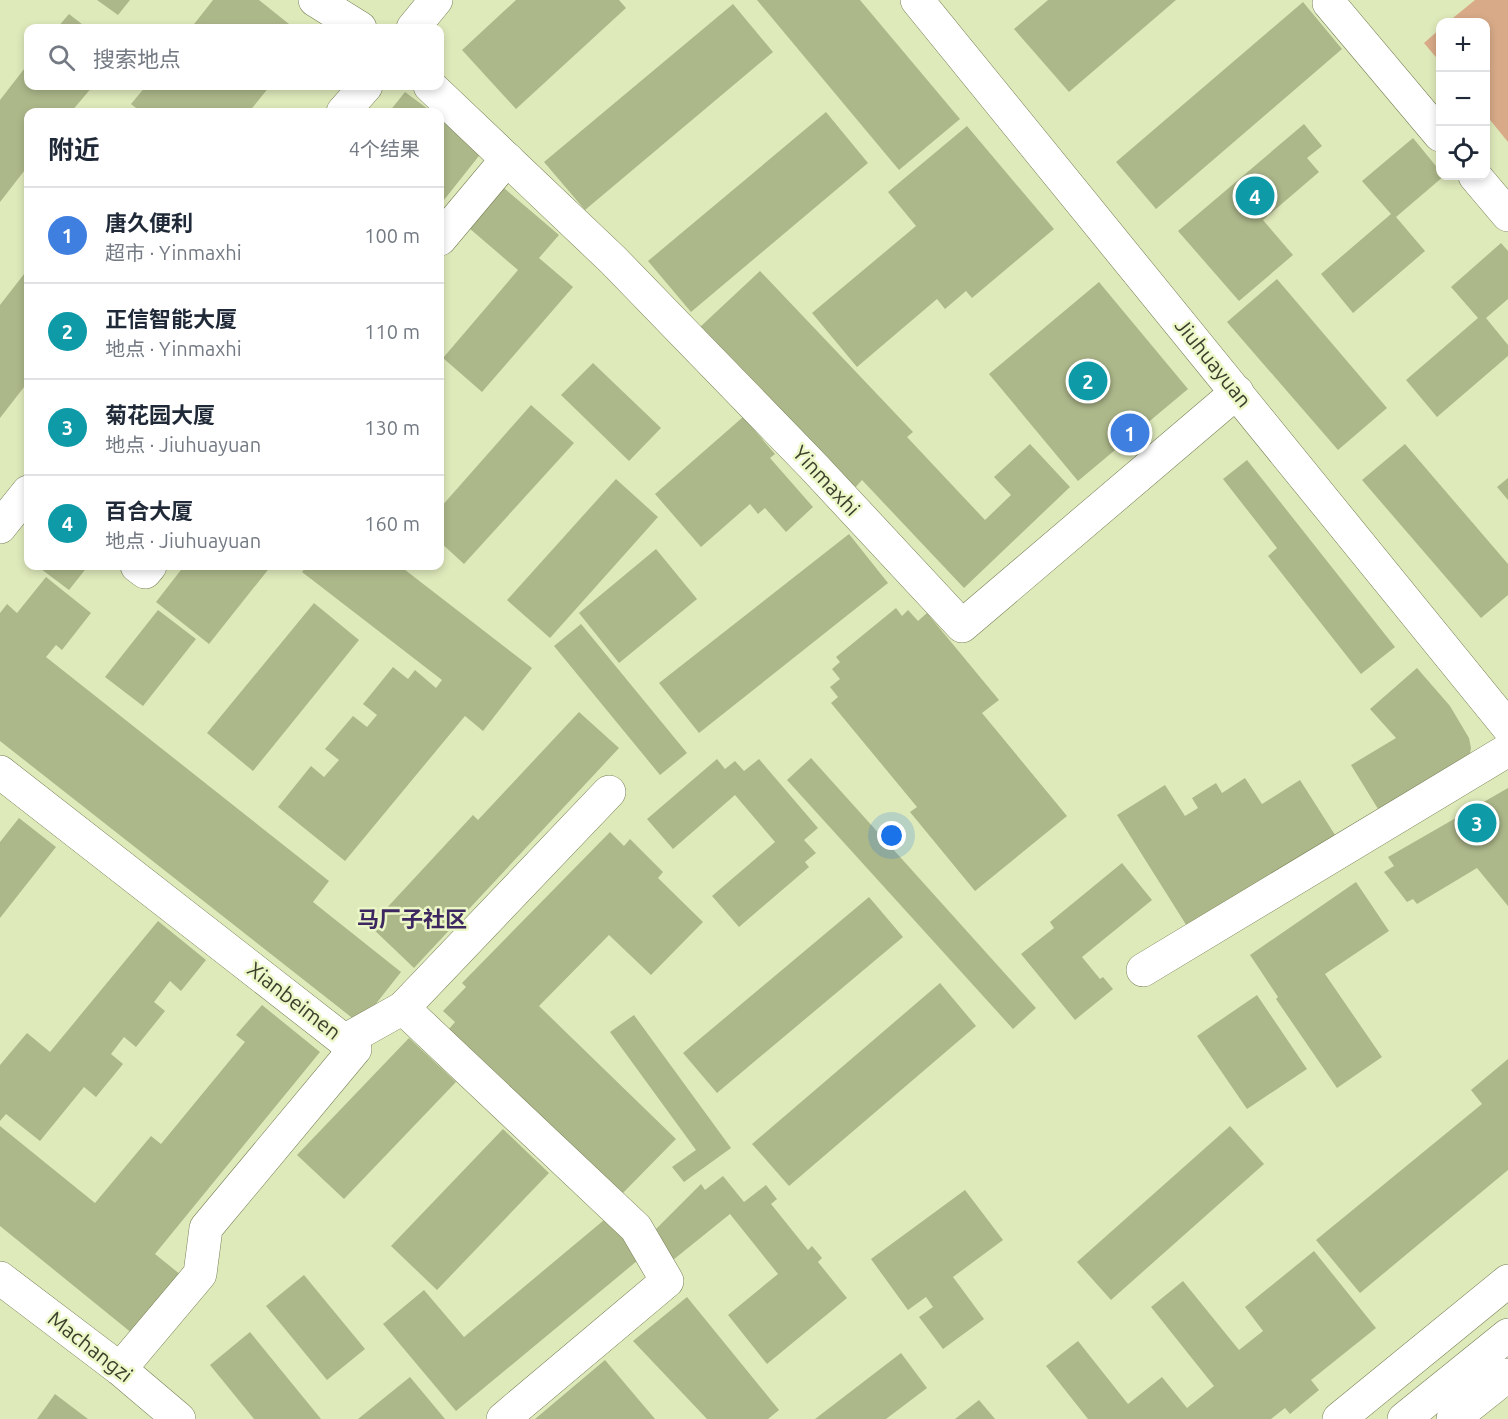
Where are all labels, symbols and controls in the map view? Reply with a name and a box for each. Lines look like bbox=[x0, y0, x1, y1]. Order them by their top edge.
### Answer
map controls bbox=[1436, 18, 1490, 180]
button: + bbox=[1436, 18, 1490, 72]
search box bbox=[24, 24, 444, 90]
icon: search bbox=[45, 41, 78, 74]
text: 搜索地点 bbox=[93, 46, 181, 71]
button: − bbox=[1436, 72, 1490, 126]
button: locate bbox=[1436, 126, 1490, 180]
text: 附近 bbox=[48, 135, 100, 164]
text: 4个结果 bbox=[349, 137, 420, 160]
pin: 4 bbox=[1236, 174, 1274, 218]
text: 唐久便利 bbox=[105, 210, 193, 235]
text: 1 bbox=[62, 224, 73, 247]
text: 100 m bbox=[364, 224, 420, 247]
text: 超市 · Yinmaxhi bbox=[105, 241, 242, 264]
text: 正信智能大厦 bbox=[105, 306, 237, 331]
street label: Jiuhuayuan bbox=[1171, 313, 1257, 412]
text: 2 bbox=[62, 320, 73, 343]
text: 110 m bbox=[364, 320, 420, 343]
text: 地点 · Yinmaxhi bbox=[105, 337, 242, 360]
pin: 2 bbox=[1068, 358, 1108, 404]
text: 菊花园大厦 bbox=[105, 402, 215, 427]
pin: 1 bbox=[1110, 410, 1150, 456]
text: 3 bbox=[62, 416, 73, 439]
text: 130 m bbox=[364, 416, 420, 439]
text: 地点 · Jiuhuayuan bbox=[105, 433, 261, 456]
street label: Yinmaxhi bbox=[788, 440, 865, 520]
text: 百合大厦 bbox=[105, 498, 193, 523]
text: 4 bbox=[62, 512, 73, 535]
text: 160 m bbox=[364, 512, 420, 535]
text: 地点 · Jiuhuayuan bbox=[105, 529, 261, 552]
pin: 3 bbox=[1458, 800, 1496, 846]
your location bbox=[877, 821, 906, 850]
district label: 马厂子社区 bbox=[357, 906, 467, 931]
street label: Xianbeimen bbox=[243, 956, 346, 1044]
street label: Machangzi bbox=[44, 1306, 138, 1387]

